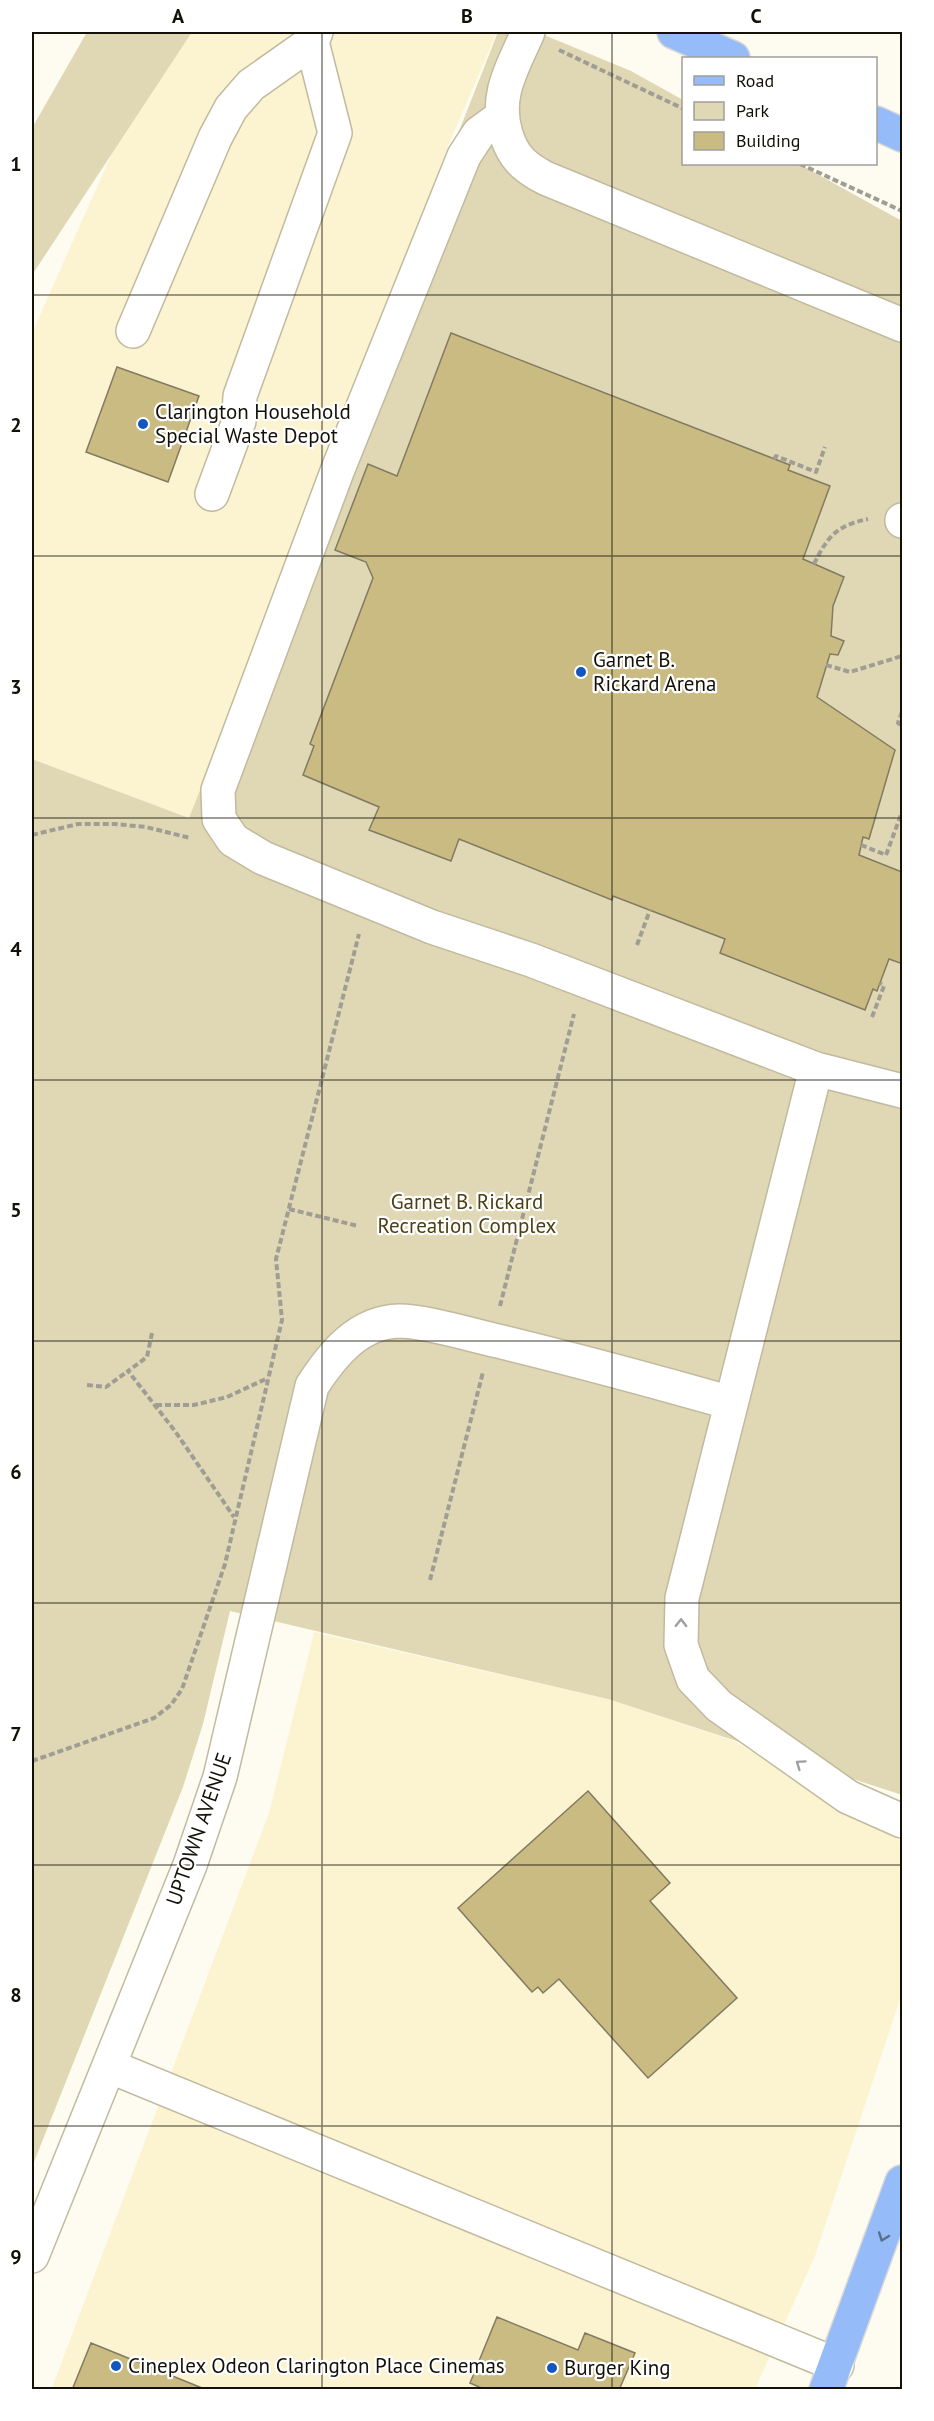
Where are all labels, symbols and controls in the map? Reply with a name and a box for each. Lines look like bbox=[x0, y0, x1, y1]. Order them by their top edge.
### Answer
text: A bbox=[172, 3, 185, 29]
text: B bbox=[461, 3, 473, 29]
text: C bbox=[750, 3, 762, 29]
legend bbox=[682, 57, 877, 165]
text: Road bbox=[736, 69, 774, 92]
text: Park bbox=[736, 99, 769, 122]
text: Building bbox=[736, 129, 800, 152]
text: 1 bbox=[10, 151, 22, 177]
place label: Clarington Household Special Waste Depot bbox=[155, 398, 351, 449]
text: 2 bbox=[10, 412, 22, 438]
marker: Clarington Household Special Waste Depot bbox=[136, 417, 150, 431]
place label: Garnet B. Rickard Arena bbox=[593, 646, 716, 697]
marker: Garnet B. Rickard Arena bbox=[574, 665, 588, 679]
text: 3 bbox=[10, 674, 22, 700]
text: 4 bbox=[10, 936, 22, 962]
park label: Garnet B. Rickard Recreation Complex bbox=[378, 1188, 557, 1239]
text: 5 bbox=[10, 1197, 22, 1223]
text: 6 bbox=[10, 1459, 22, 1485]
one-way arrow bbox=[675, 1618, 687, 1627]
text: 7 bbox=[10, 1721, 22, 1747]
street label: UPTOWN AVENUE bbox=[160, 1749, 237, 1909]
one-way arrow bbox=[795, 1760, 806, 1771]
text: 8 bbox=[10, 1982, 22, 2008]
one-way arrow bbox=[877, 2231, 890, 2242]
text: 9 bbox=[10, 2244, 22, 2270]
place label: Cineplex Odeon Clarington Place Cinemas bbox=[128, 2352, 505, 2379]
place label: Burger King bbox=[564, 2354, 671, 2381]
marker: Cineplex Odeon Clarington Place Cinemas bbox=[109, 2359, 123, 2373]
marker: Burger King bbox=[545, 2361, 559, 2375]

